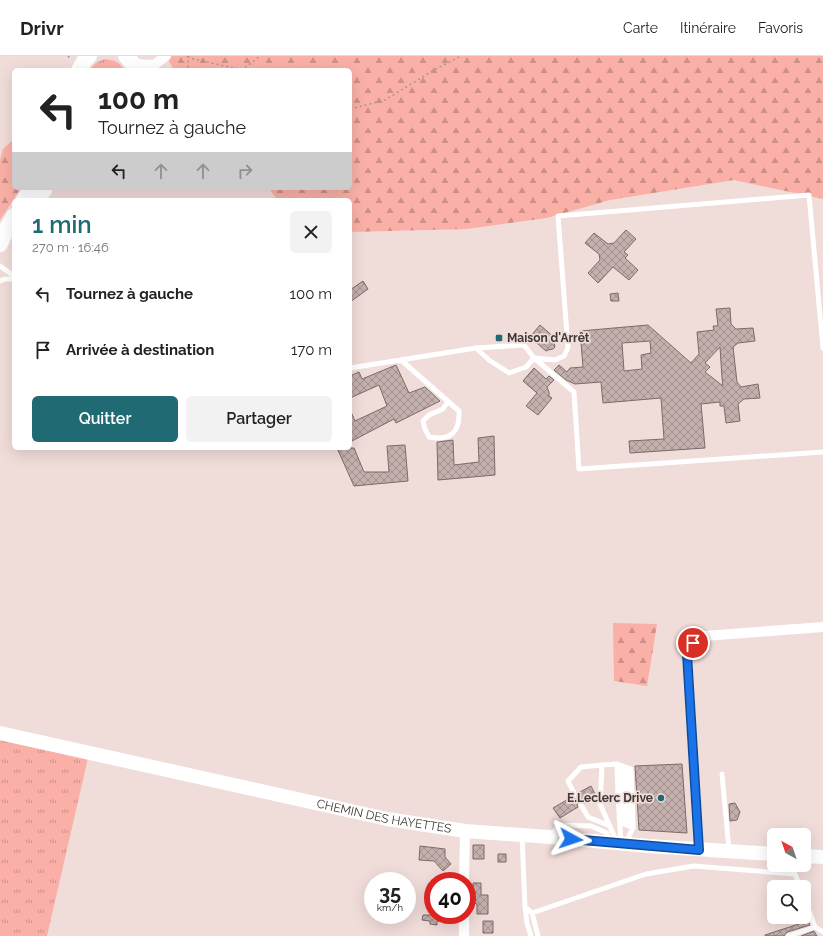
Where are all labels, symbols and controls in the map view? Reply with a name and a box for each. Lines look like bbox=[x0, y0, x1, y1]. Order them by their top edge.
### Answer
text: Drivr bbox=[20, 17, 64, 39]
text: Carte bbox=[623, 20, 658, 36]
text: Itinéraire bbox=[680, 20, 736, 36]
text: Favoris bbox=[758, 20, 803, 36]
text: 100 m bbox=[98, 83, 179, 116]
icon: left bbox=[32, 84, 84, 136]
text: Tournez à gauche bbox=[98, 117, 246, 138]
icon: left bbox=[108, 160, 130, 182]
icon: ahead bbox=[150, 160, 172, 182]
icon: ahead bbox=[192, 160, 214, 182]
icon: right bbox=[234, 160, 256, 182]
text: 1 min bbox=[32, 210, 92, 239]
button: close bbox=[290, 211, 332, 253]
text: 270 m · 16:46 bbox=[32, 240, 109, 255]
icon: left bbox=[32, 283, 54, 305]
text: Tournez à gauche bbox=[66, 285, 193, 303]
text: 100 m bbox=[290, 285, 332, 303]
place label: Maison d'Arrêt bbox=[507, 331, 590, 345]
marker: Maison d'Arrêt bbox=[494, 333, 504, 343]
icon: arrive bbox=[32, 339, 54, 361]
text: Arrivée à destination bbox=[66, 341, 214, 359]
text: 170 m bbox=[291, 341, 332, 359]
button: Quitter bbox=[32, 396, 178, 442]
button: Partager bbox=[186, 396, 332, 442]
pin bbox=[676, 626, 710, 660]
icon: arrive bbox=[682, 632, 704, 654]
place label: E.Leclerc Drive bbox=[567, 791, 653, 805]
marker: E.Leclerc Drive bbox=[656, 793, 666, 803]
street label: CHEMIN DES HAYETTES bbox=[315, 797, 452, 836]
position arrow bbox=[550, 818, 592, 860]
north arrow bbox=[767, 828, 811, 872]
map controls bbox=[767, 828, 811, 924]
speed limit sign: 40 bbox=[424, 872, 476, 924]
button: search bbox=[767, 880, 811, 924]
text: 35 bbox=[379, 881, 401, 905]
text: km/h bbox=[377, 902, 403, 913]

